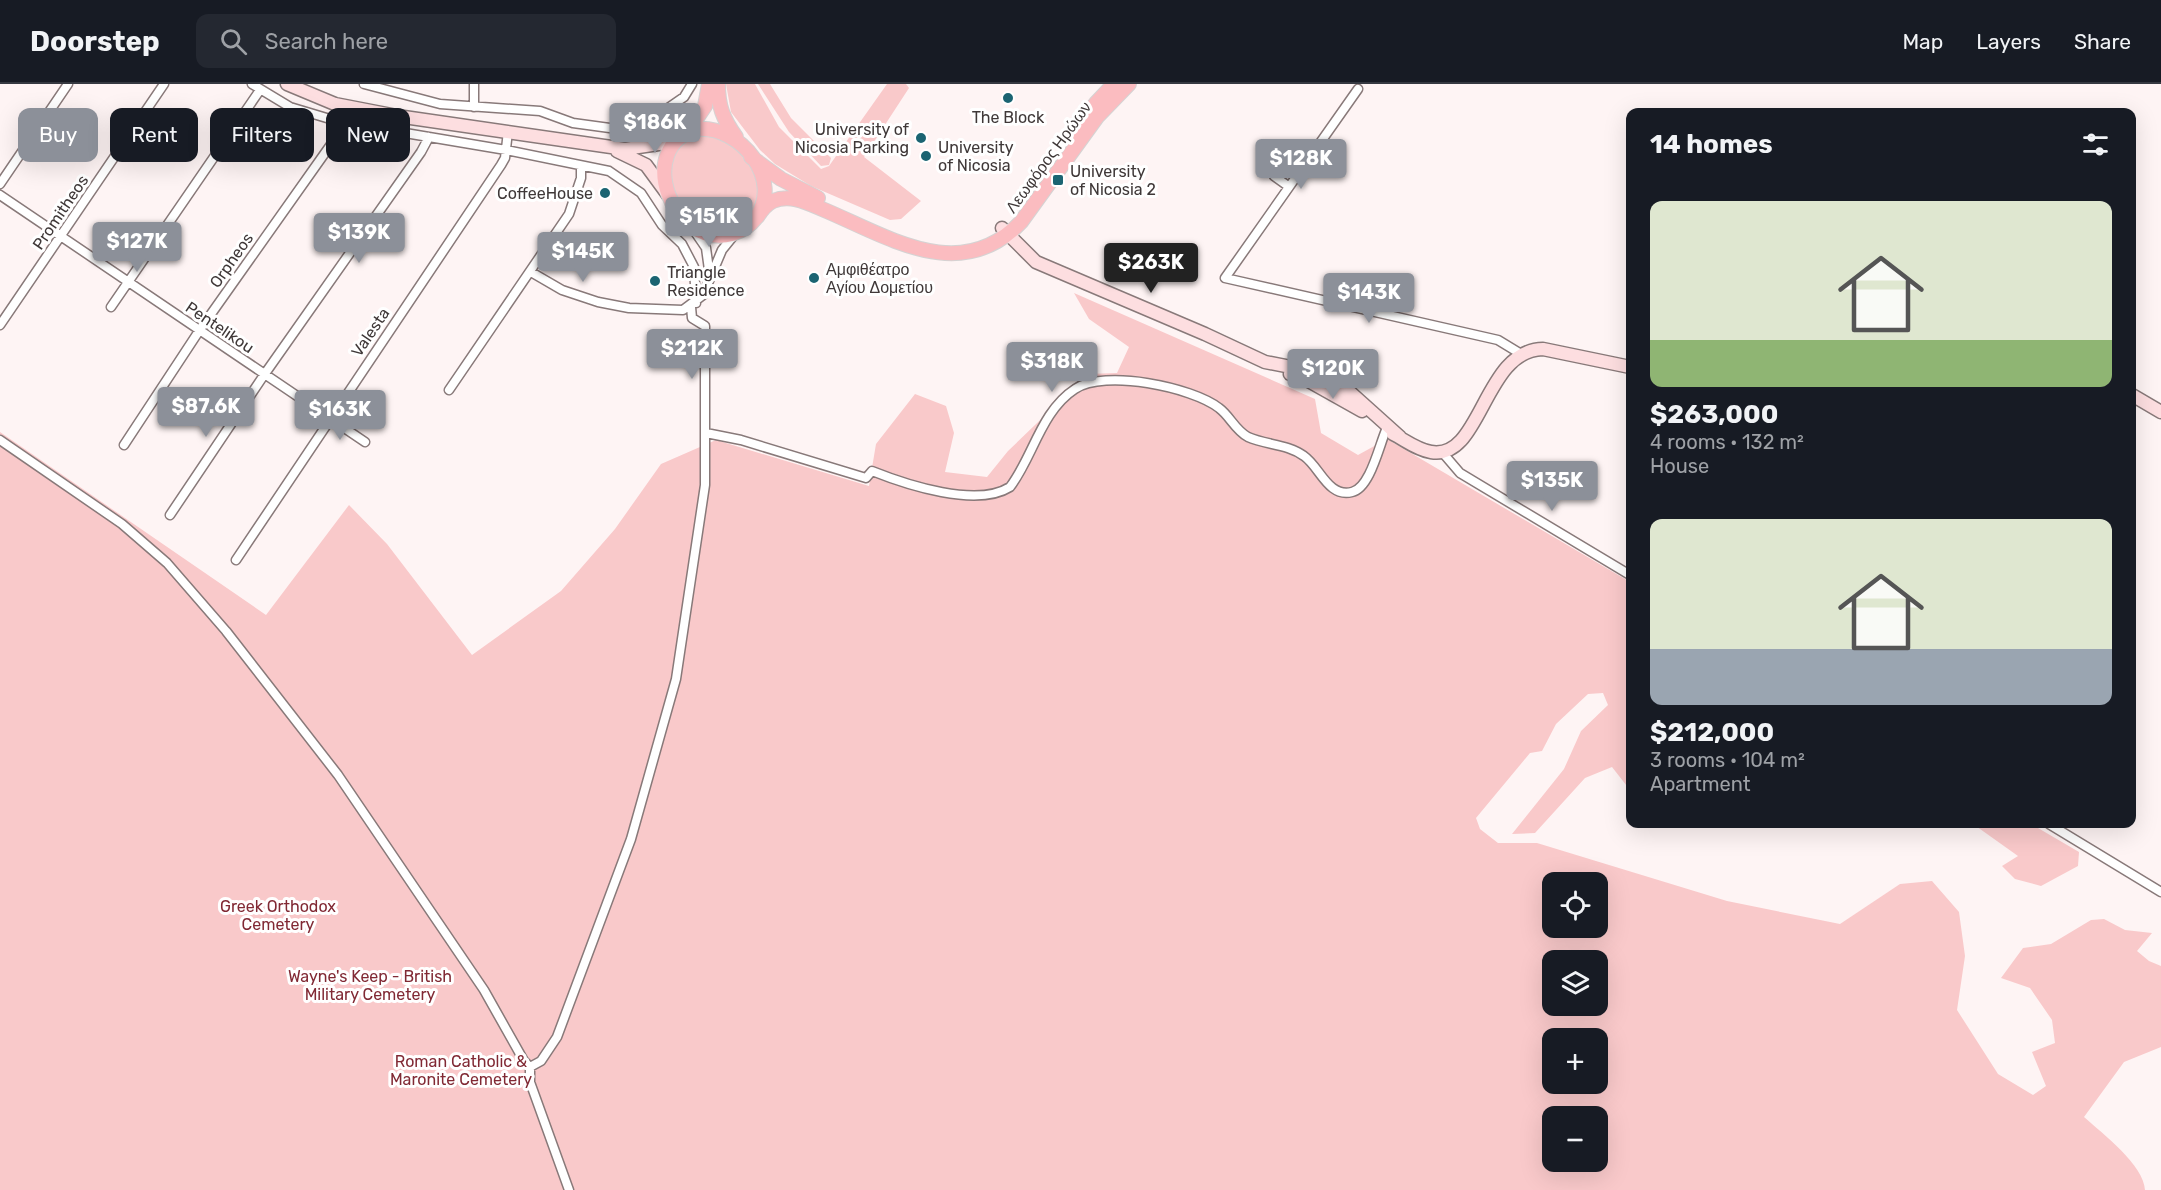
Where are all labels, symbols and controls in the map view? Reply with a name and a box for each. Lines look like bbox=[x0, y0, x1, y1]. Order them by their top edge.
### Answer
search box bbox=[196, 14, 616, 68]
text: Doorstep bbox=[30, 25, 160, 58]
icon: search bbox=[217, 25, 250, 58]
text: Search here bbox=[265, 28, 388, 55]
text: Map bbox=[1902, 29, 1943, 54]
text: Layers bbox=[1976, 29, 2041, 54]
text: Share bbox=[2074, 29, 2131, 54]
marker: The Block bbox=[1001, 91, 1015, 105]
street label: Λεωφόρος Ηρώων bbox=[1002, 98, 1095, 217]
pin: $186K bbox=[613, 103, 697, 154]
chip: Buy bbox=[18, 108, 98, 162]
chip: Rent bbox=[110, 108, 198, 162]
chip: Filters bbox=[210, 108, 314, 162]
chip: New bbox=[326, 108, 410, 162]
place label: The Block bbox=[972, 108, 1045, 127]
text: $186K bbox=[623, 110, 687, 134]
place label: University of Nicosia Parking bbox=[795, 120, 910, 157]
icon: filters bbox=[2079, 128, 2112, 161]
text: 14 homes bbox=[1650, 129, 1773, 160]
marker: University of Nicosia Parking bbox=[914, 131, 928, 145]
place label: University of Nicosia bbox=[938, 138, 1014, 175]
pin: $128K bbox=[1259, 139, 1343, 190]
text: $128K bbox=[1269, 146, 1333, 170]
marker: University of Nicosia bbox=[919, 149, 933, 163]
place label: University of Nicosia 2 bbox=[1070, 162, 1156, 199]
street label: Promitheos bbox=[29, 171, 92, 253]
marker: University of Nicosia 2 bbox=[1051, 173, 1065, 187]
place label: CoffeeHouse bbox=[497, 184, 593, 203]
marker: CoffeeHouse bbox=[598, 186, 612, 200]
pin: $151K bbox=[667, 197, 751, 248]
text: $151K bbox=[679, 204, 739, 228]
pin: $139K bbox=[317, 213, 401, 264]
text: $139K bbox=[328, 220, 390, 244]
pin: $127K bbox=[95, 222, 179, 273]
text: $127K bbox=[106, 229, 168, 253]
street label: Orpheos bbox=[206, 229, 257, 291]
pin: $145K bbox=[541, 232, 625, 283]
text: $145K bbox=[551, 239, 615, 263]
icon: home bbox=[1827, 240, 1935, 348]
pin: $263K bbox=[1109, 243, 1193, 294]
text: $263K bbox=[1118, 250, 1184, 274]
place label: Αμφιθέατρο Αγίου Δομετίου bbox=[826, 260, 933, 297]
place label: Triangle Residence bbox=[667, 263, 744, 300]
marker: Αμφιθέατρο Αγίου Δομετίου bbox=[807, 271, 821, 285]
pin: $143K bbox=[1327, 273, 1411, 324]
marker: Triangle Residence bbox=[648, 274, 662, 288]
text: $143K bbox=[1337, 280, 1401, 304]
street label: Pentelikou bbox=[182, 298, 258, 357]
street label: Valesta bbox=[347, 304, 394, 360]
pin: $212K bbox=[650, 329, 734, 380]
text: $212K bbox=[661, 336, 723, 360]
pin: $318K bbox=[1010, 342, 1094, 393]
text: $318K bbox=[1020, 349, 1084, 373]
pin: $120K bbox=[1291, 349, 1375, 400]
text: $120K bbox=[1301, 356, 1365, 380]
pin: $87.6K bbox=[157, 387, 255, 438]
pin: $163K bbox=[298, 390, 382, 441]
text: $87.6K bbox=[171, 394, 241, 418]
text: $163K bbox=[309, 397, 371, 421]
text: $263,000 bbox=[1650, 399, 1778, 430]
text: 4 rooms · 132 m² bbox=[1650, 430, 1804, 454]
text: House bbox=[1650, 454, 1709, 478]
pin: $135K bbox=[1510, 461, 1594, 512]
text: $135K bbox=[1521, 468, 1583, 492]
icon: home bbox=[1827, 558, 1935, 666]
text: $212,000 bbox=[1650, 717, 1774, 748]
text: 3 rooms · 104 m² bbox=[1650, 748, 1805, 772]
text: Apartment bbox=[1650, 772, 1751, 796]
map controls bbox=[1542, 872, 1608, 1172]
button: locate bbox=[1542, 872, 1608, 938]
park label: Greek Orthodox Cemetery bbox=[220, 897, 336, 934]
button: layers bbox=[1542, 950, 1608, 1016]
park label: Wayne's Keep - British Military Cemetery bbox=[288, 967, 452, 1004]
button: + bbox=[1542, 1028, 1608, 1094]
park label: Roman Catholic & Maronite Cemetery bbox=[390, 1052, 532, 1089]
button: − bbox=[1542, 1106, 1608, 1172]

